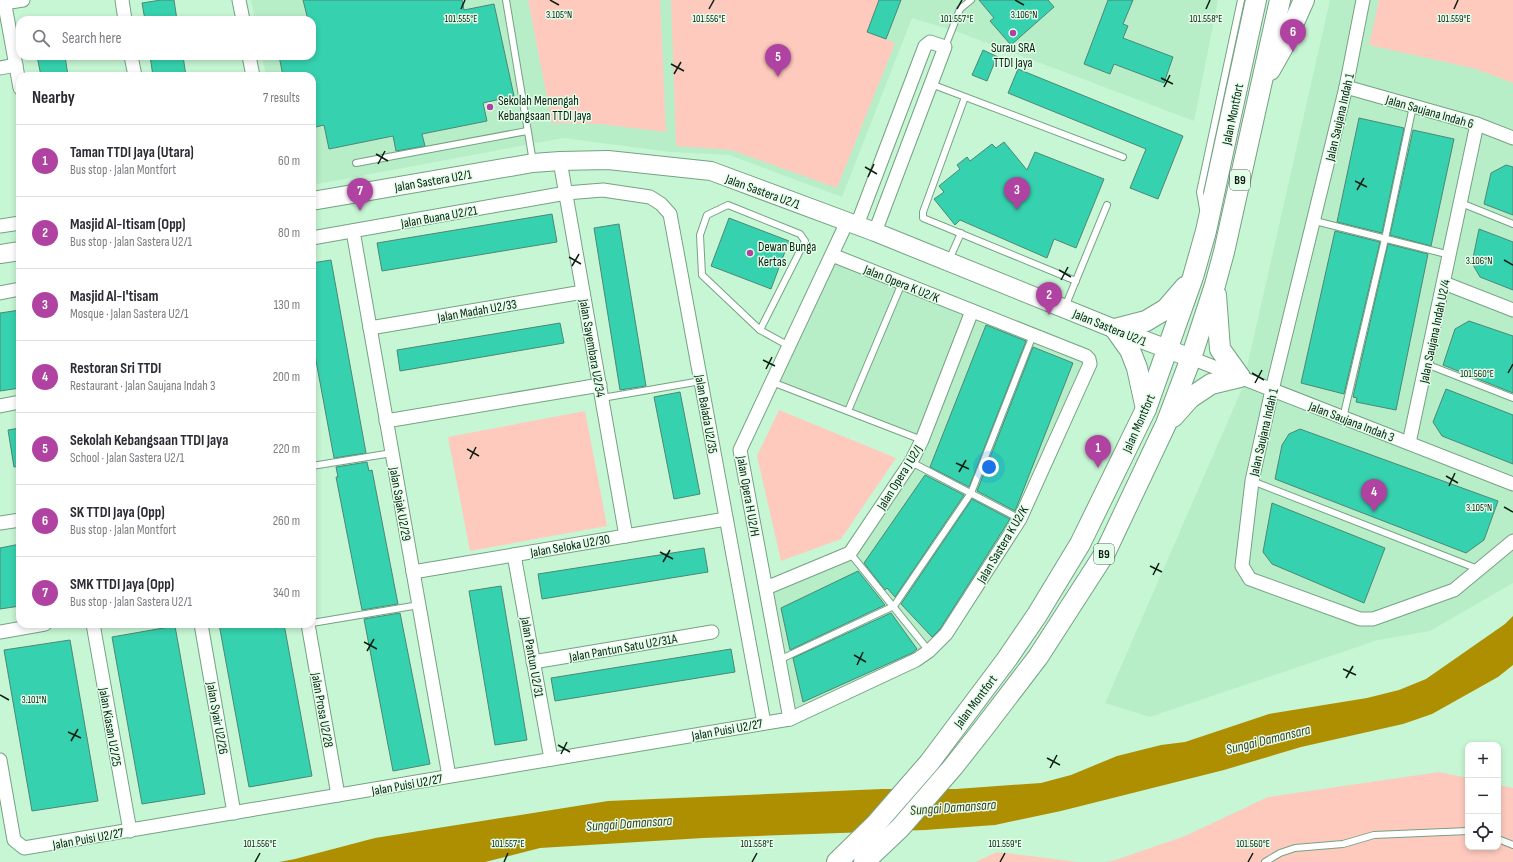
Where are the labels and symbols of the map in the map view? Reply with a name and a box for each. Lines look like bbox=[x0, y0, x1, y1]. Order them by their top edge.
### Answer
text: 3.105°N bbox=[546, 9, 572, 21]
text: 3.106°N bbox=[1011, 9, 1037, 21]
text: 101.555°E bbox=[445, 13, 477, 25]
text: 101.556°E bbox=[692, 13, 726, 25]
text: 101.557°E bbox=[940, 13, 974, 25]
text: 101.558°E bbox=[1190, 13, 1222, 25]
text: 101.559°E bbox=[1437, 13, 1471, 25]
pin: 6 bbox=[1280, 19, 1306, 52]
marker: Surau SRA TTDI Jaya bbox=[1008, 28, 1018, 38]
place label: Surau SRA TTDI Jaya bbox=[991, 40, 1035, 71]
pin: 5 bbox=[765, 44, 791, 77]
street label: Jalan Saujana Indah 1 bbox=[1322, 71, 1358, 164]
street label: Jalan Montfort bbox=[1218, 82, 1247, 147]
street label: Jalan Saujana Indah 6 bbox=[1383, 92, 1476, 132]
place label: Sekolah Menengah Kebangsaan TTDI Jaya bbox=[498, 93, 591, 124]
marker: Sekolah Menengah Kebangsaan TTDI Jaya bbox=[485, 102, 495, 112]
street label: Jalan Sastera U2/1 bbox=[392, 166, 473, 196]
road number: B9 bbox=[1230, 170, 1250, 190]
street label: Jalan Sastera U2/1 bbox=[722, 171, 802, 213]
pin: 3 bbox=[1004, 177, 1030, 210]
pin: 7 bbox=[347, 178, 373, 211]
street label: Jalan Buana U2/21 bbox=[399, 202, 479, 232]
place label: Dewan Bunga Kertas bbox=[758, 239, 816, 270]
marker: Dewan Bunga Kertas bbox=[745, 248, 755, 258]
text: 3.106°N bbox=[1466, 255, 1492, 267]
street label: Jalan Opera K U2/K bbox=[861, 261, 942, 306]
street label: Jalan Saujana Indah U2/4 bbox=[1416, 277, 1454, 386]
pin: 2 bbox=[1036, 282, 1062, 315]
street label: Jalan Madah U2/33 bbox=[435, 296, 518, 326]
street label: Jalan Sayembara U2/34 bbox=[575, 297, 609, 399]
street label: Jalan Sastera U2/1 bbox=[1070, 306, 1149, 350]
text: 101.560°E bbox=[1460, 368, 1494, 380]
street label: Jalan Balada U2/35 bbox=[691, 372, 721, 455]
street label: Jalan Saujana Indah 1 bbox=[1246, 386, 1282, 479]
street label: Jalan Montfort bbox=[1119, 392, 1159, 456]
street label: Jalan Saujana Indah 3 bbox=[1306, 398, 1397, 446]
pin: 1 bbox=[1085, 435, 1111, 468]
street label: Jalan Opera J U2/J bbox=[873, 442, 926, 514]
street label: Jalan Opera H U2/H bbox=[733, 454, 763, 538]
your location bbox=[979, 457, 999, 477]
street label: Jalan Sajak U2/29 bbox=[385, 465, 414, 543]
pin: 4 bbox=[1361, 479, 1387, 512]
text: 3.105°N bbox=[1466, 502, 1492, 514]
street label: Jalan Sastera K U2/K bbox=[973, 503, 1032, 587]
street label: Jalan Seloka U2/30 bbox=[528, 531, 611, 561]
road number: B9 bbox=[1094, 544, 1114, 564]
street label: Jalan Pantun U2/31 bbox=[517, 615, 547, 699]
street label: Jalan Pantun Satu U2/31A bbox=[567, 631, 679, 666]
street label: Jalan Prosa U2/28 bbox=[307, 671, 337, 749]
street label: Jalan Montfort bbox=[950, 672, 1001, 732]
street label: Jalan Syair U2/26 bbox=[203, 680, 231, 756]
street label: Jalan Kiasan U2/25 bbox=[95, 686, 125, 768]
text: 3.101°N bbox=[21, 694, 47, 706]
street label: Jalan Puisi U2/27 bbox=[690, 716, 765, 744]
water label: Sungai Damansara bbox=[1224, 721, 1312, 758]
street label: Jalan Puisi U2/27 bbox=[370, 771, 445, 799]
water label: Sungai Damansara bbox=[909, 796, 997, 819]
water label: Sungai Damansara bbox=[585, 812, 673, 835]
street label: Jalan Puisi U2/27 bbox=[51, 825, 126, 853]
text: 101.556°E bbox=[243, 838, 277, 850]
text: 101.557°E bbox=[491, 838, 525, 850]
text: 101.558°E bbox=[741, 838, 773, 850]
text: 101.559°E bbox=[988, 838, 1022, 850]
text: 101.560°E bbox=[1236, 838, 1270, 850]

